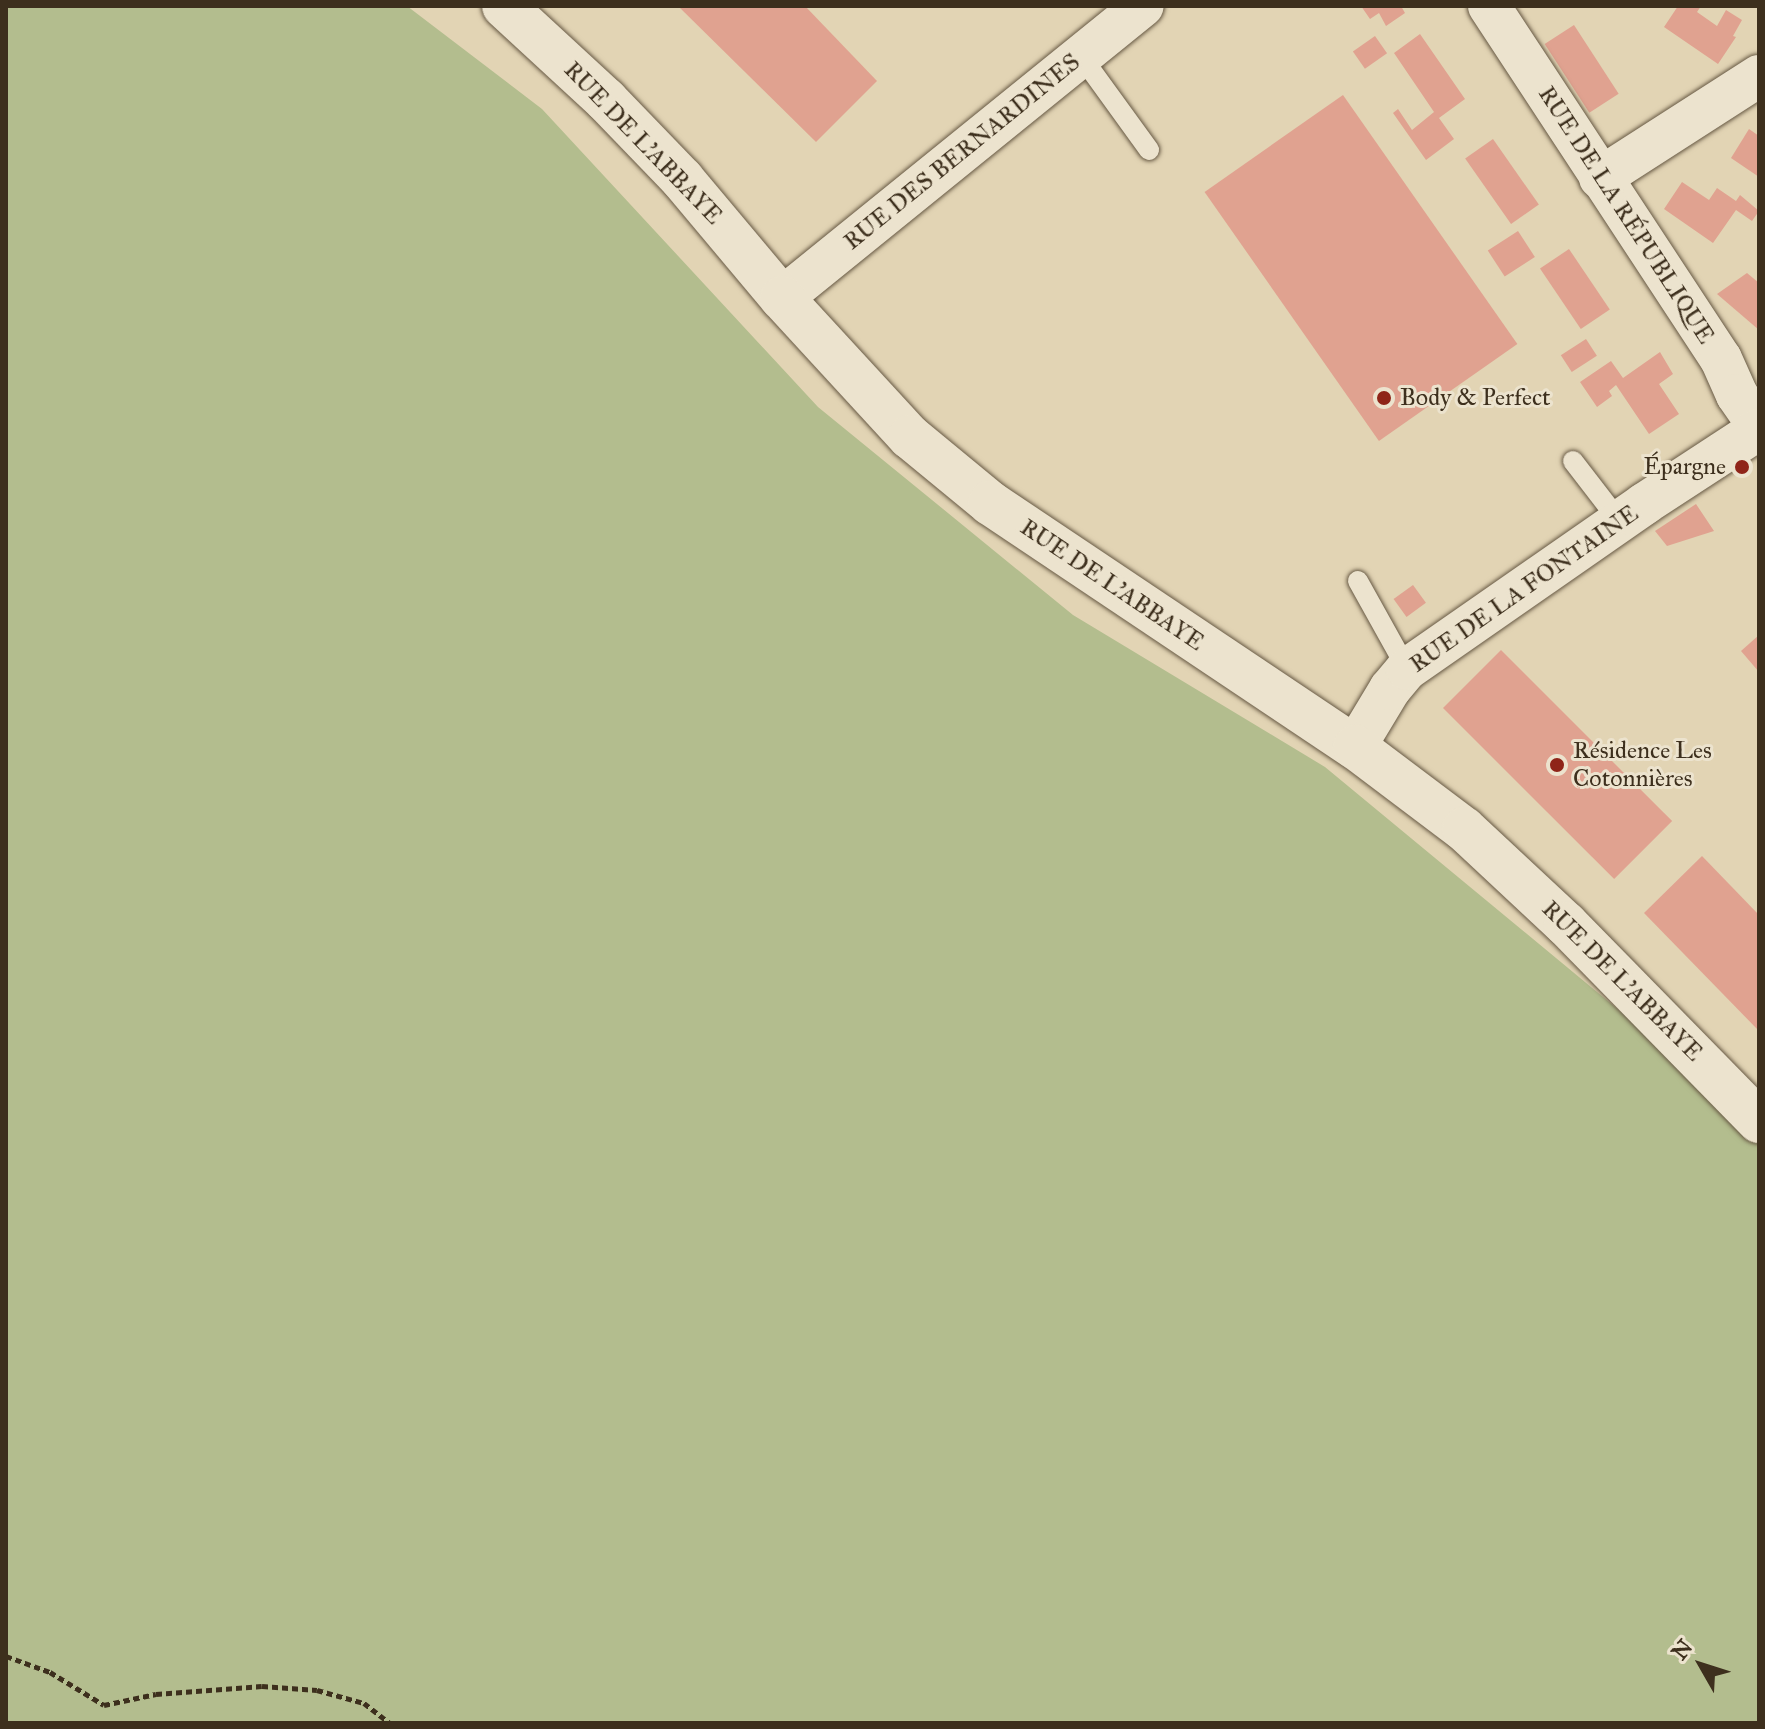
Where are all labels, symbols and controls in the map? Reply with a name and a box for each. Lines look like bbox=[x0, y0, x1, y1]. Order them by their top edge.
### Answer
street label: RUE DES BERNARDINES bbox=[838, 48, 1086, 256]
street label: RUE DE L'ABBAYE bbox=[558, 56, 728, 230]
street label: RUE DE LA RÉPUBLIQUE bbox=[1532, 81, 1720, 349]
place label: Body & Perfect bbox=[1400, 384, 1551, 412]
marker: Body & Perfect bbox=[1375, 389, 1393, 407]
place label: Épargne bbox=[1643, 453, 1726, 481]
marker: Épargne bbox=[1733, 458, 1751, 476]
street label: RUE DE LA FONTAINE bbox=[1404, 499, 1644, 679]
street label: RUE DE L'ABBAYE bbox=[1015, 513, 1209, 657]
place label: Résidence Les Cotonnières bbox=[1573, 737, 1712, 793]
marker: Résidence Les Cotonnières bbox=[1548, 756, 1566, 774]
street label: RUE DE L'ABBAYE bbox=[1536, 895, 1708, 1067]
north arrow bbox=[1661, 1625, 1741, 1705]
text: N bbox=[1666, 1634, 1698, 1665]

